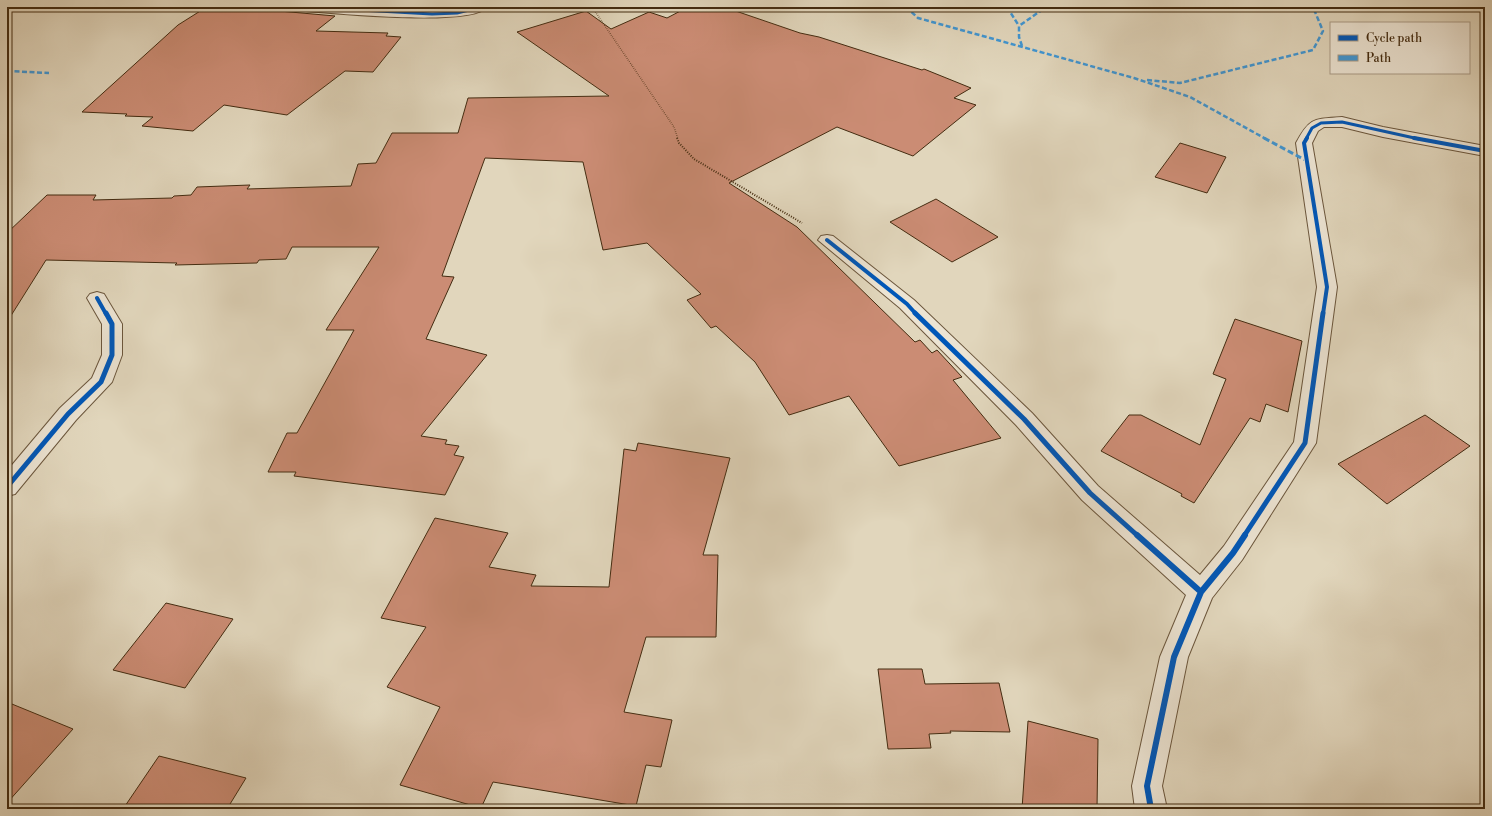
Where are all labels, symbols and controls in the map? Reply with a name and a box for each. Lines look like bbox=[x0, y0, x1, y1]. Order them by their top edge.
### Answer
legend bbox=[1330, 22, 1470, 74]
text: Cycle path bbox=[1366, 31, 1422, 46]
text: Path bbox=[1366, 51, 1391, 66]

